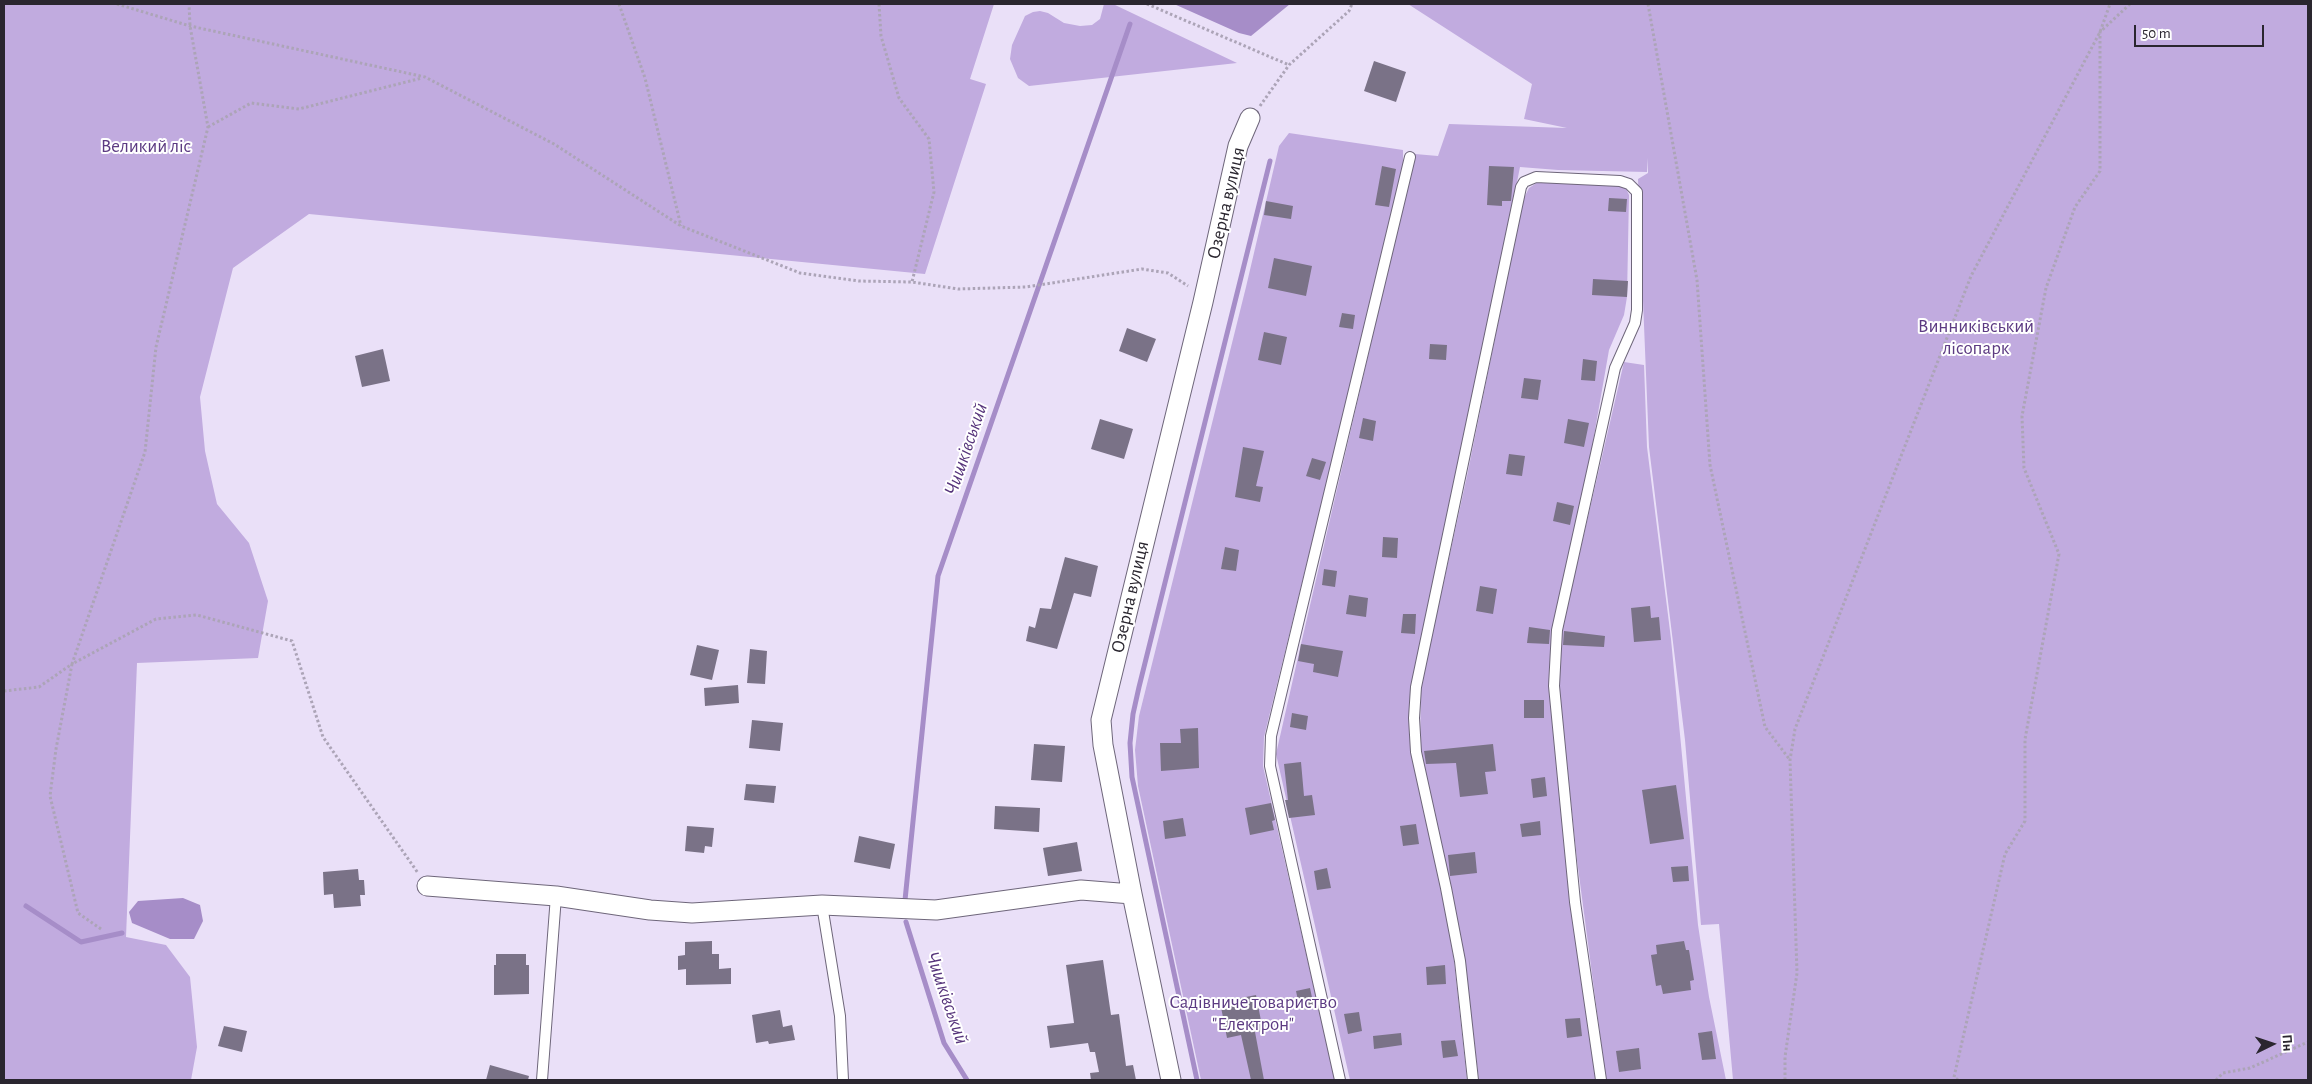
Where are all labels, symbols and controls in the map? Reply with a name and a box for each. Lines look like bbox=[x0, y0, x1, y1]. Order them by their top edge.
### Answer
scale bar bbox=[2137, 15, 2267, 47]
text: 50 m bbox=[2142, 26, 2171, 41]
park label: Великий ліс bbox=[101, 135, 191, 157]
street label: Озерна вулиця bbox=[1202, 145, 1250, 261]
park label: Винниківський лісопарк bbox=[1918, 315, 2034, 359]
water label: Чишківський bbox=[939, 400, 993, 498]
street label: Озерна вулиця bbox=[1106, 539, 1154, 655]
water label: Чишківський bbox=[920, 949, 974, 1047]
park label: Садівниче товариство "Електрон" bbox=[1169, 991, 1337, 1035]
north arrow bbox=[2247, 1019, 2297, 1069]
text: Пн bbox=[2279, 1034, 2295, 1052]

